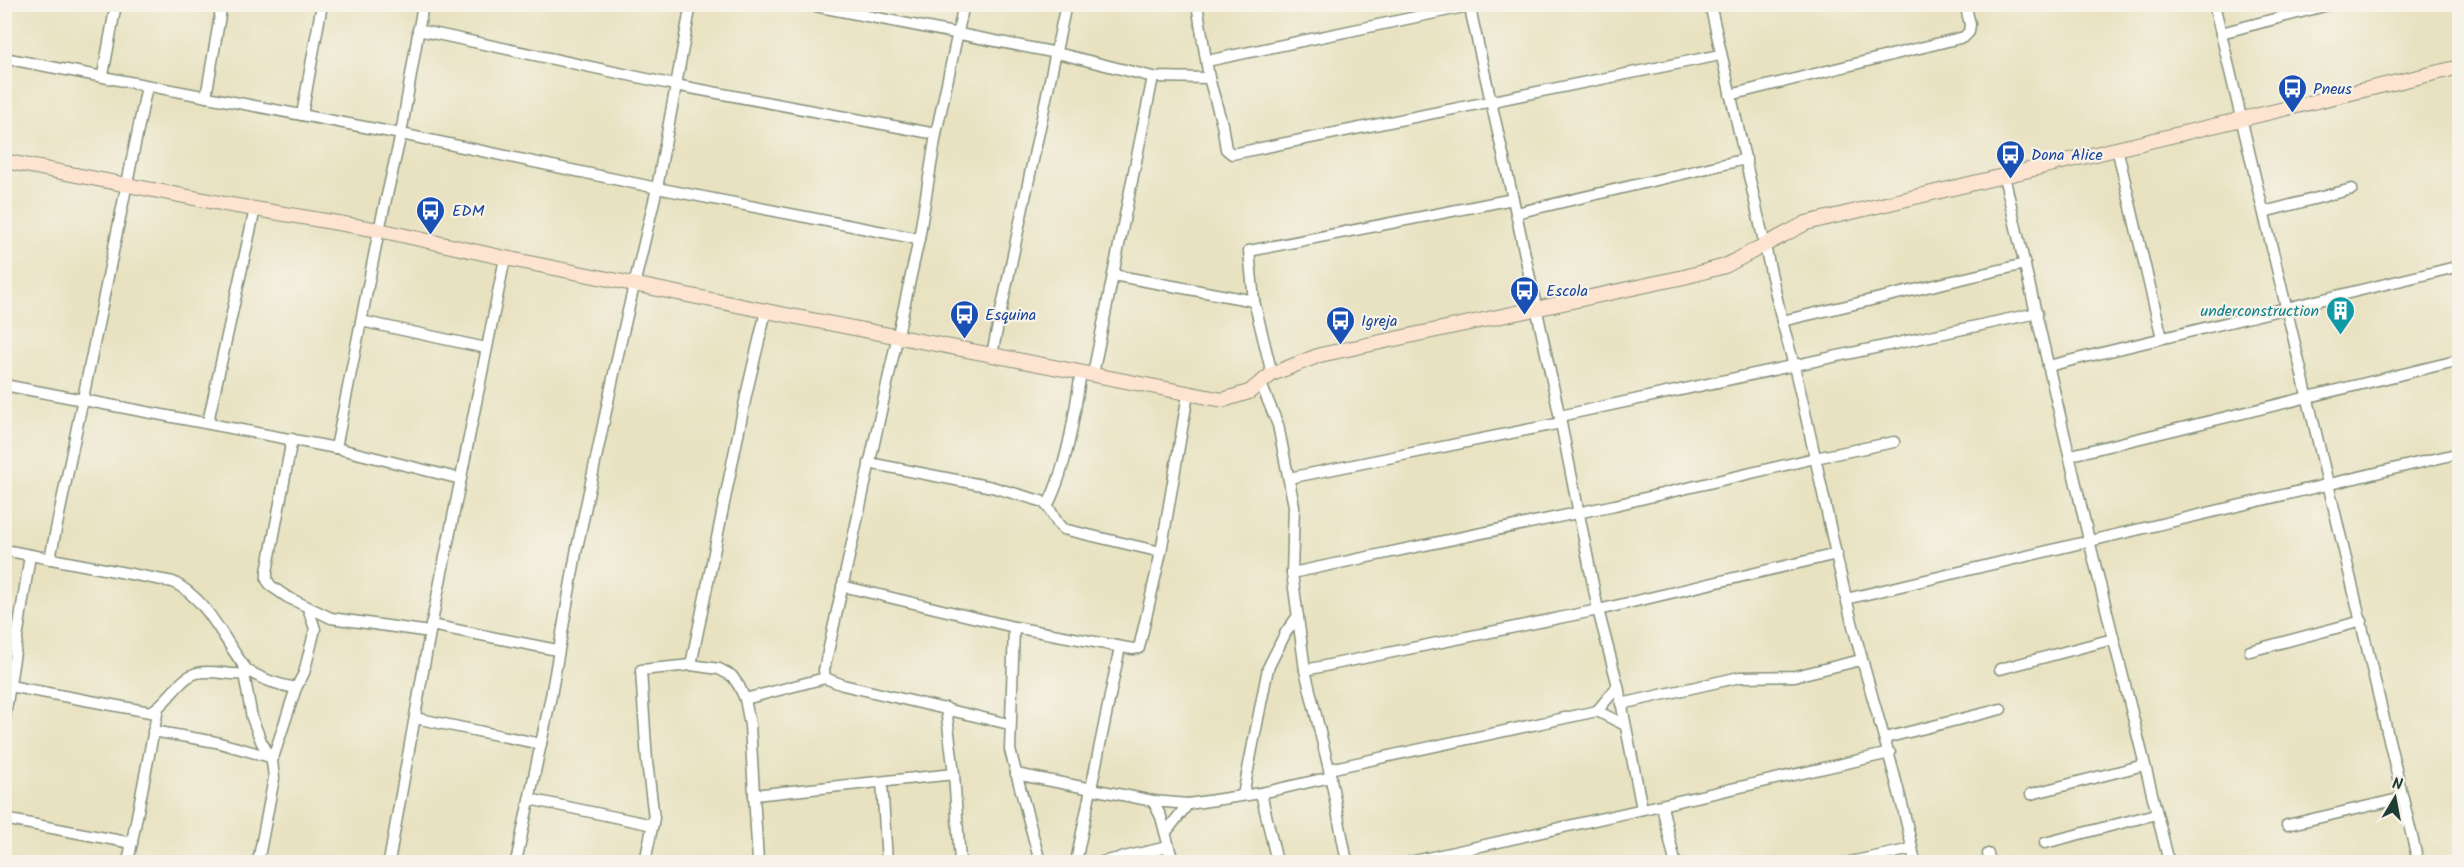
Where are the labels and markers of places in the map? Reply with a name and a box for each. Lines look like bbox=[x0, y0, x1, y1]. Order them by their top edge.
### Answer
bus stop icon: Pneus bbox=[2276, 72, 2308, 114]
place label: Pneus bbox=[2313, 77, 2352, 102]
bus stop icon: Dona Alice bbox=[1994, 138, 2026, 180]
place label: Dona Alice bbox=[2031, 143, 2103, 168]
bus stop icon: EDM bbox=[415, 194, 447, 236]
place label: EDM bbox=[452, 199, 485, 224]
bus stop icon: Escola bbox=[1509, 274, 1541, 316]
place label: Escola bbox=[1546, 279, 1588, 304]
building icon: underconstruction bbox=[2324, 294, 2356, 336]
bus stop icon: Esquina bbox=[948, 298, 980, 340]
place label: underconstruction bbox=[2201, 299, 2319, 324]
place label: Esquina bbox=[985, 303, 1036, 328]
bus stop icon: Igreja bbox=[1324, 304, 1356, 346]
place label: Igreja bbox=[1361, 309, 1398, 334]

